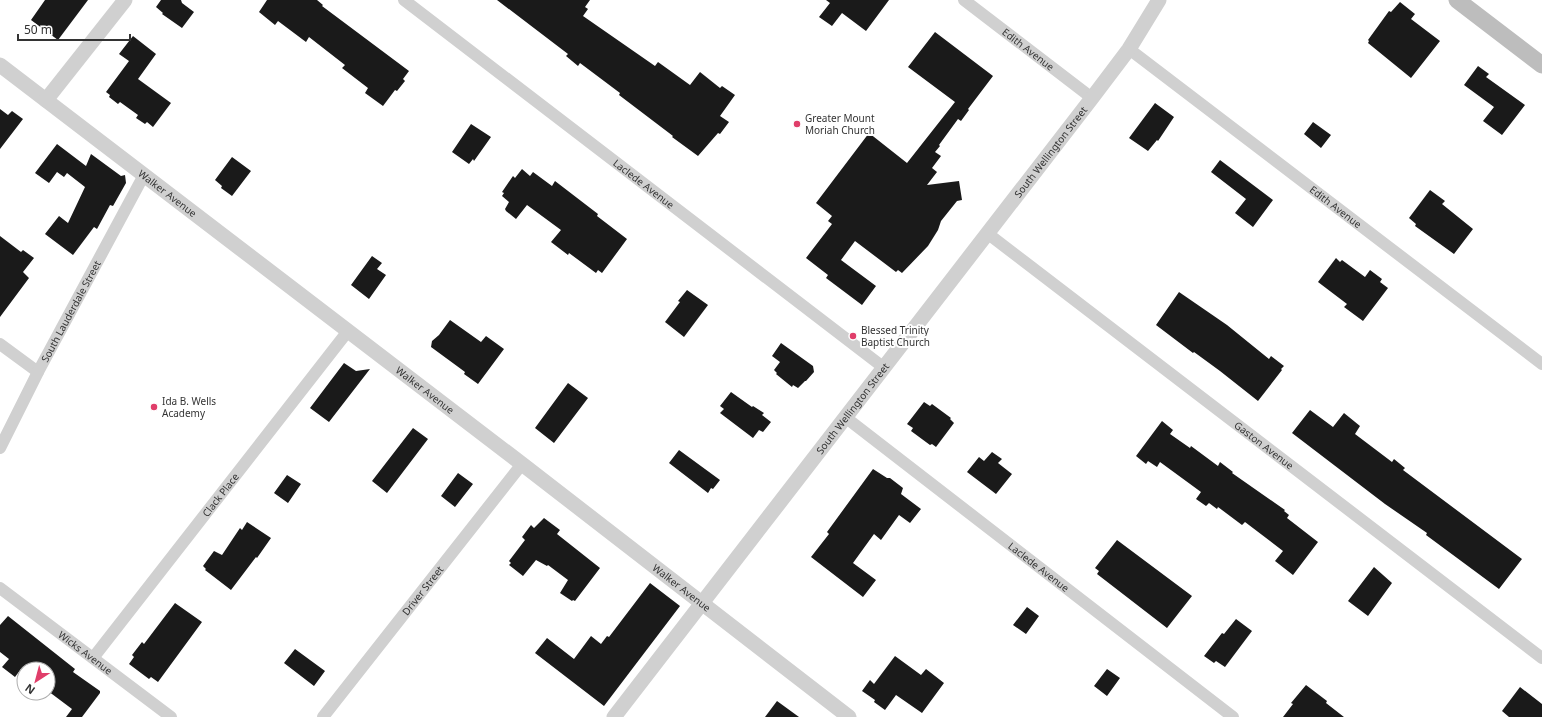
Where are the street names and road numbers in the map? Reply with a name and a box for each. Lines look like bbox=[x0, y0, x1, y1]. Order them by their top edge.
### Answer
street label: Edith Avenue bbox=[999, 25, 1057, 74]
street label: South Wellington Street bbox=[1011, 103, 1090, 200]
street label: Laclede Avenue bbox=[610, 156, 677, 212]
street label: Walker Avenue bbox=[135, 166, 200, 220]
street label: Edith Avenue bbox=[1307, 182, 1365, 231]
street label: South Lauderdale Street bbox=[38, 258, 104, 365]
street label: South Wellington Street bbox=[813, 360, 892, 457]
street label: Walker Avenue bbox=[393, 363, 457, 417]
street label: Gaston Avenue bbox=[1232, 418, 1297, 473]
street label: Clack Place bbox=[199, 470, 242, 520]
street label: Laclede Avenue bbox=[1005, 539, 1072, 595]
street label: Walker Avenue bbox=[650, 561, 714, 615]
street label: Driver Street bbox=[399, 562, 447, 618]
street label: Wicks Avenue bbox=[55, 627, 116, 678]

